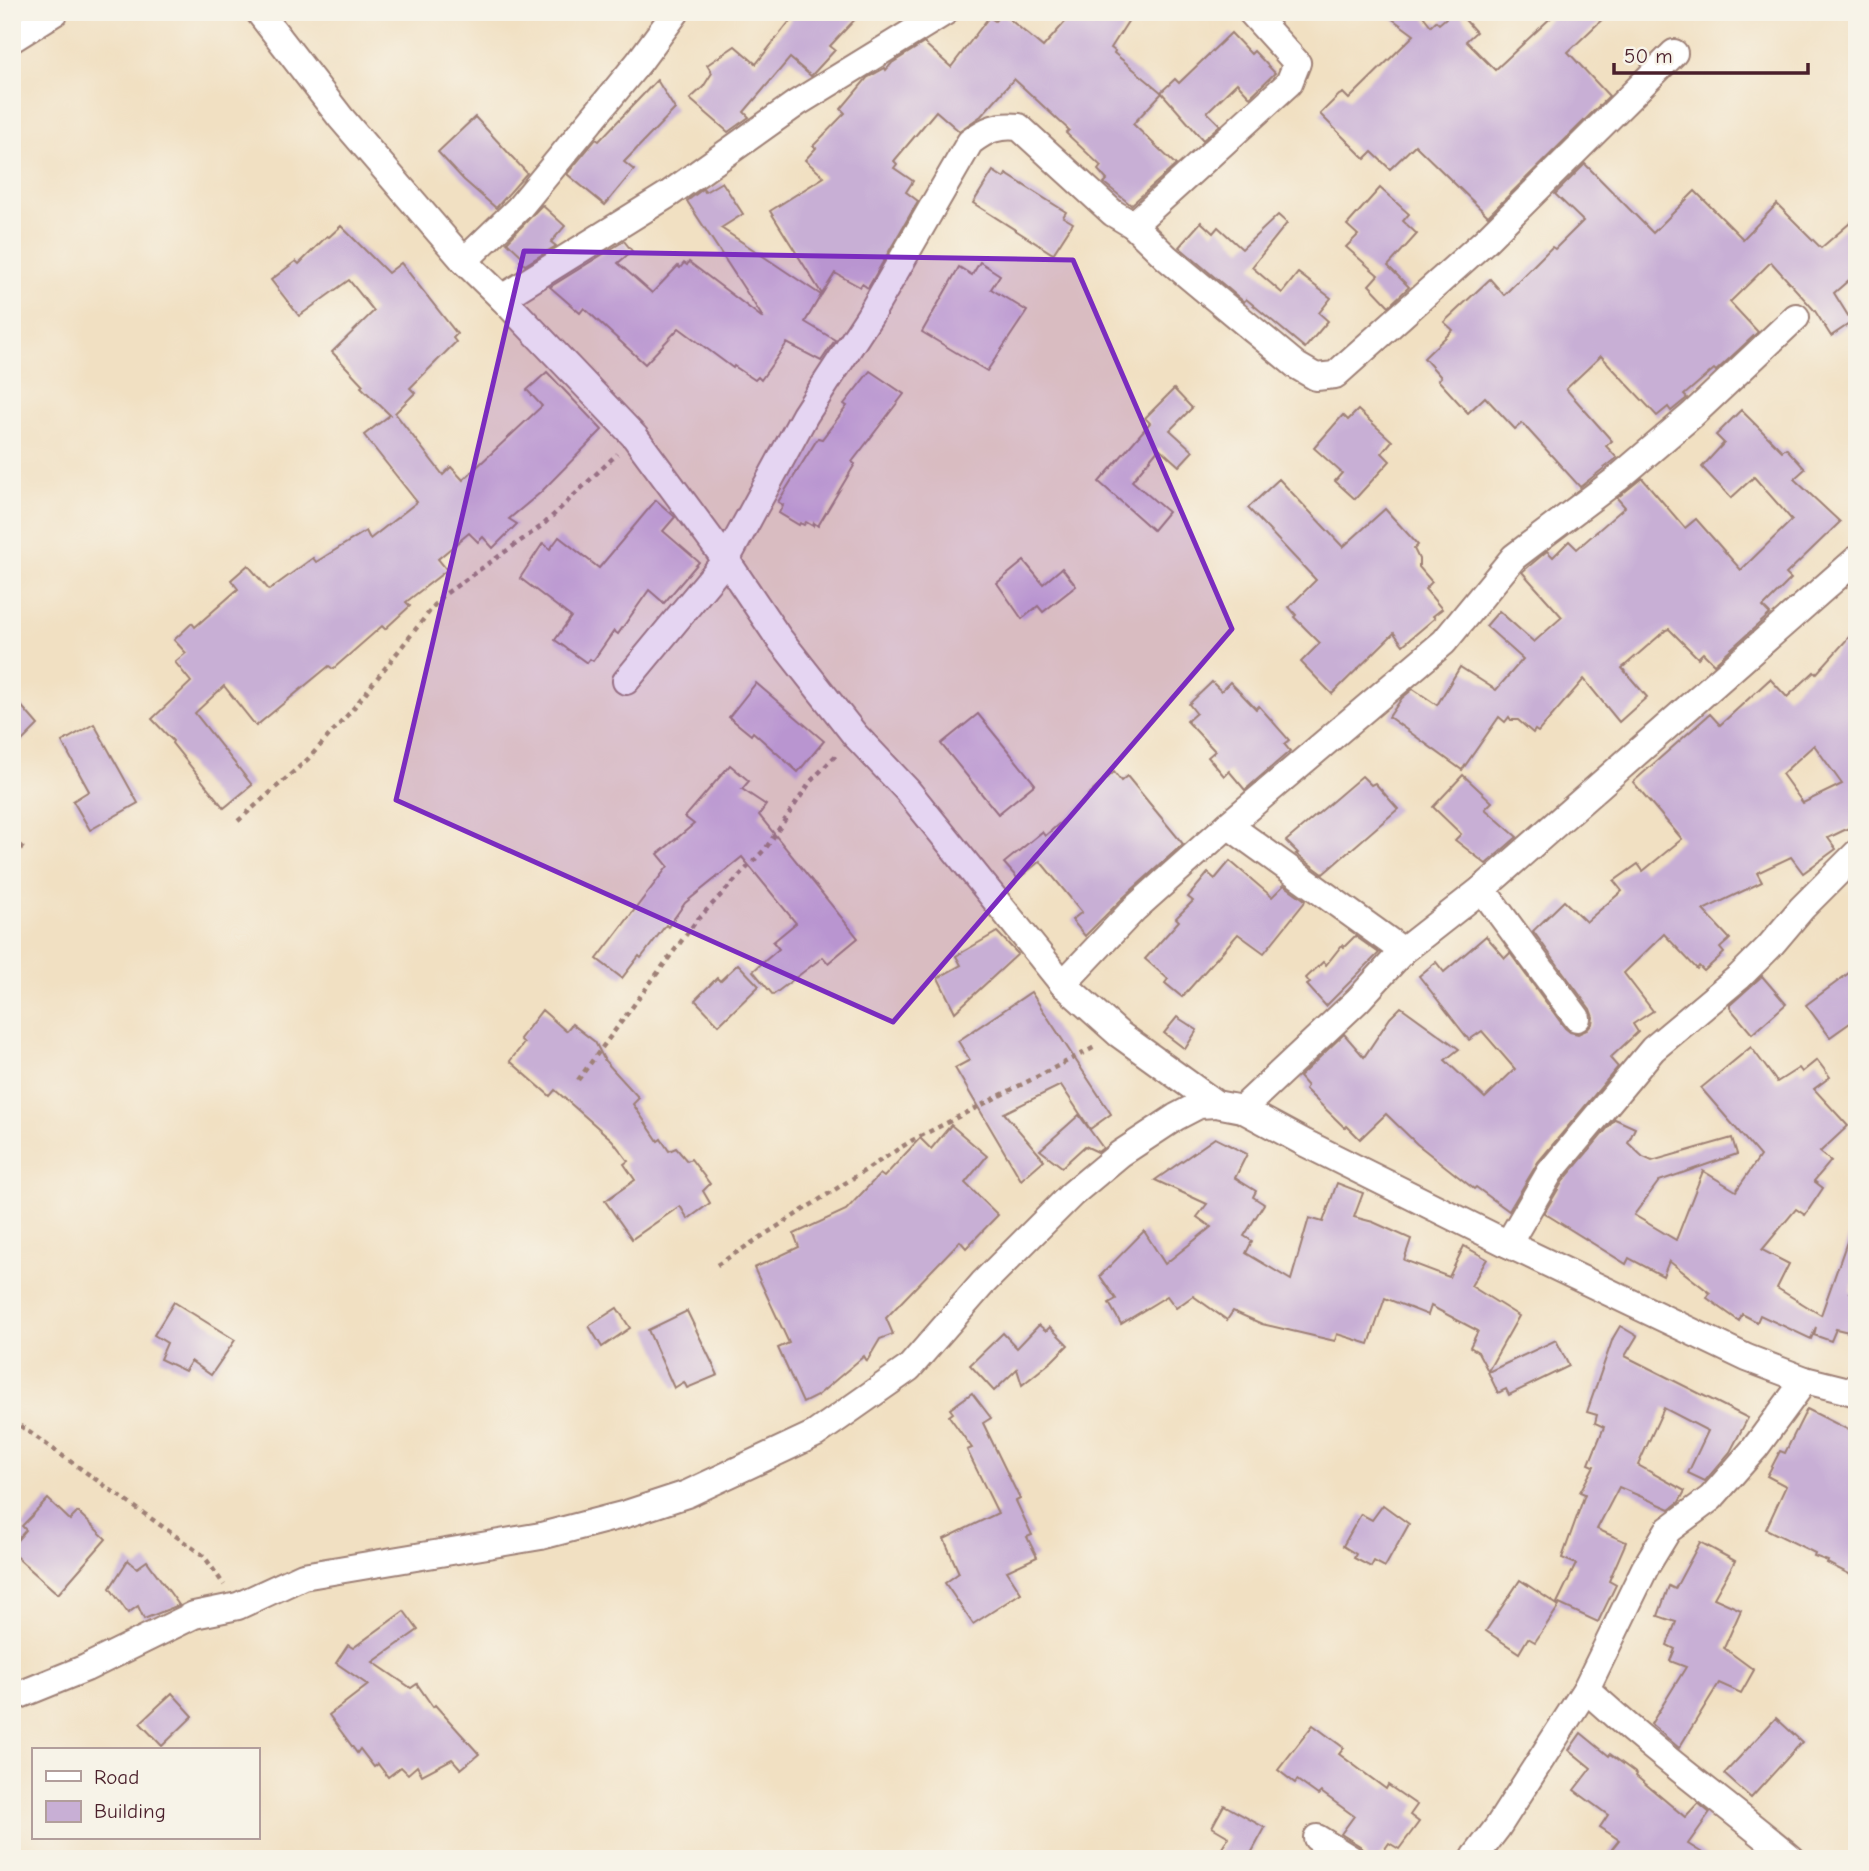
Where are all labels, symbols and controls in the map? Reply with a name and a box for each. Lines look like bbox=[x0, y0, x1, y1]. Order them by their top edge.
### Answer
scale bar bbox=[1614, 32, 1808, 76]
text: 50 m bbox=[1624, 44, 1673, 68]
legend bbox=[32, 1748, 259, 1840]
text: Road bbox=[94, 1765, 139, 1789]
text: Building bbox=[94, 1799, 166, 1823]

